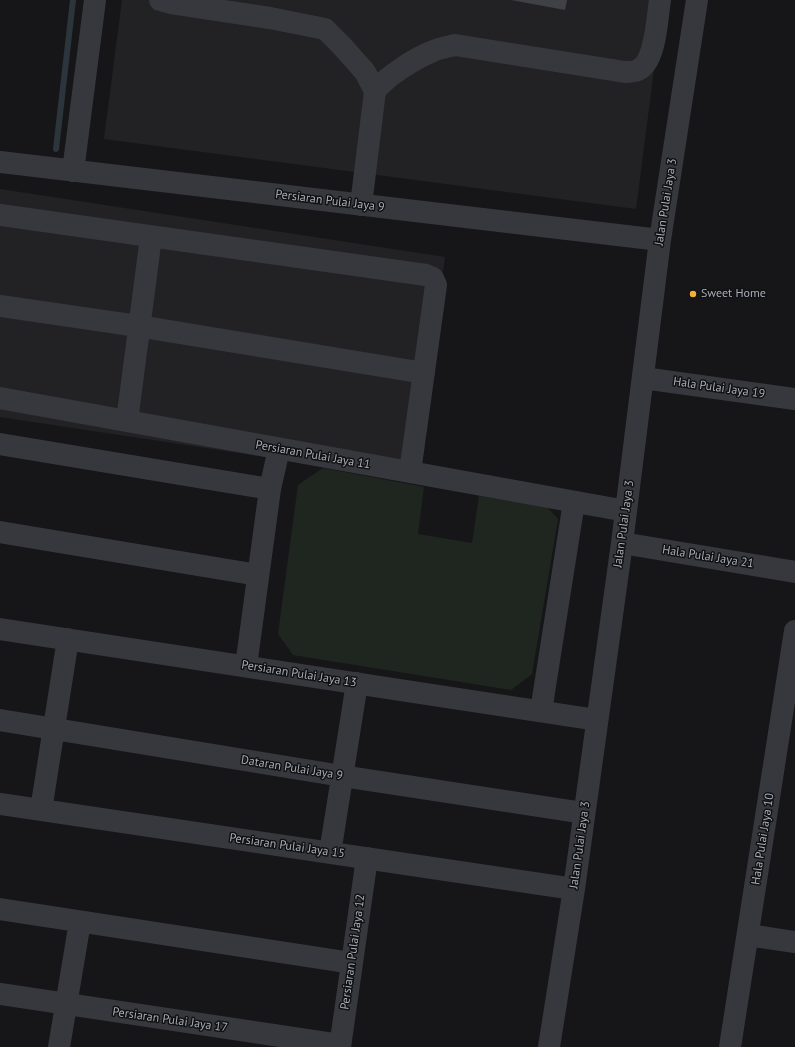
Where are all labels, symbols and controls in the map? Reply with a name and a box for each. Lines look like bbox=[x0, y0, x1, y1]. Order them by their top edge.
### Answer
street label: Jalan Pulai Jaya 3 bbox=[652, 157, 680, 247]
street label: Persiaran Pulai Jaya 9 bbox=[275, 187, 385, 215]
place label: Sweet Home bbox=[701, 287, 766, 301]
marker: Sweet Home bbox=[688, 289, 698, 299]
street label: Hala Pulai Jaya 19 bbox=[672, 374, 766, 402]
street label: Persiaran Pulai Jaya 11 bbox=[254, 438, 372, 472]
street label: Jalan Pulai Jaya 3 bbox=[611, 479, 637, 569]
street label: Hala Pulai Jaya 21 bbox=[661, 543, 755, 571]
street label: Persiaran Pulai Jaya 13 bbox=[240, 658, 358, 690]
street label: Dataran Pulai Jaya 9 bbox=[240, 753, 344, 783]
street label: Hala Pulai Jaya 10 bbox=[749, 792, 777, 886]
street label: Jalan Pulai Jaya 3 bbox=[567, 800, 593, 890]
street label: Persiaran Pulai Jaya 15 bbox=[228, 831, 346, 861]
street label: Persiaran Pulai Jaya 12 bbox=[338, 893, 368, 1011]
street label: Persiaran Pulai Jaya 17 bbox=[111, 1005, 229, 1035]

